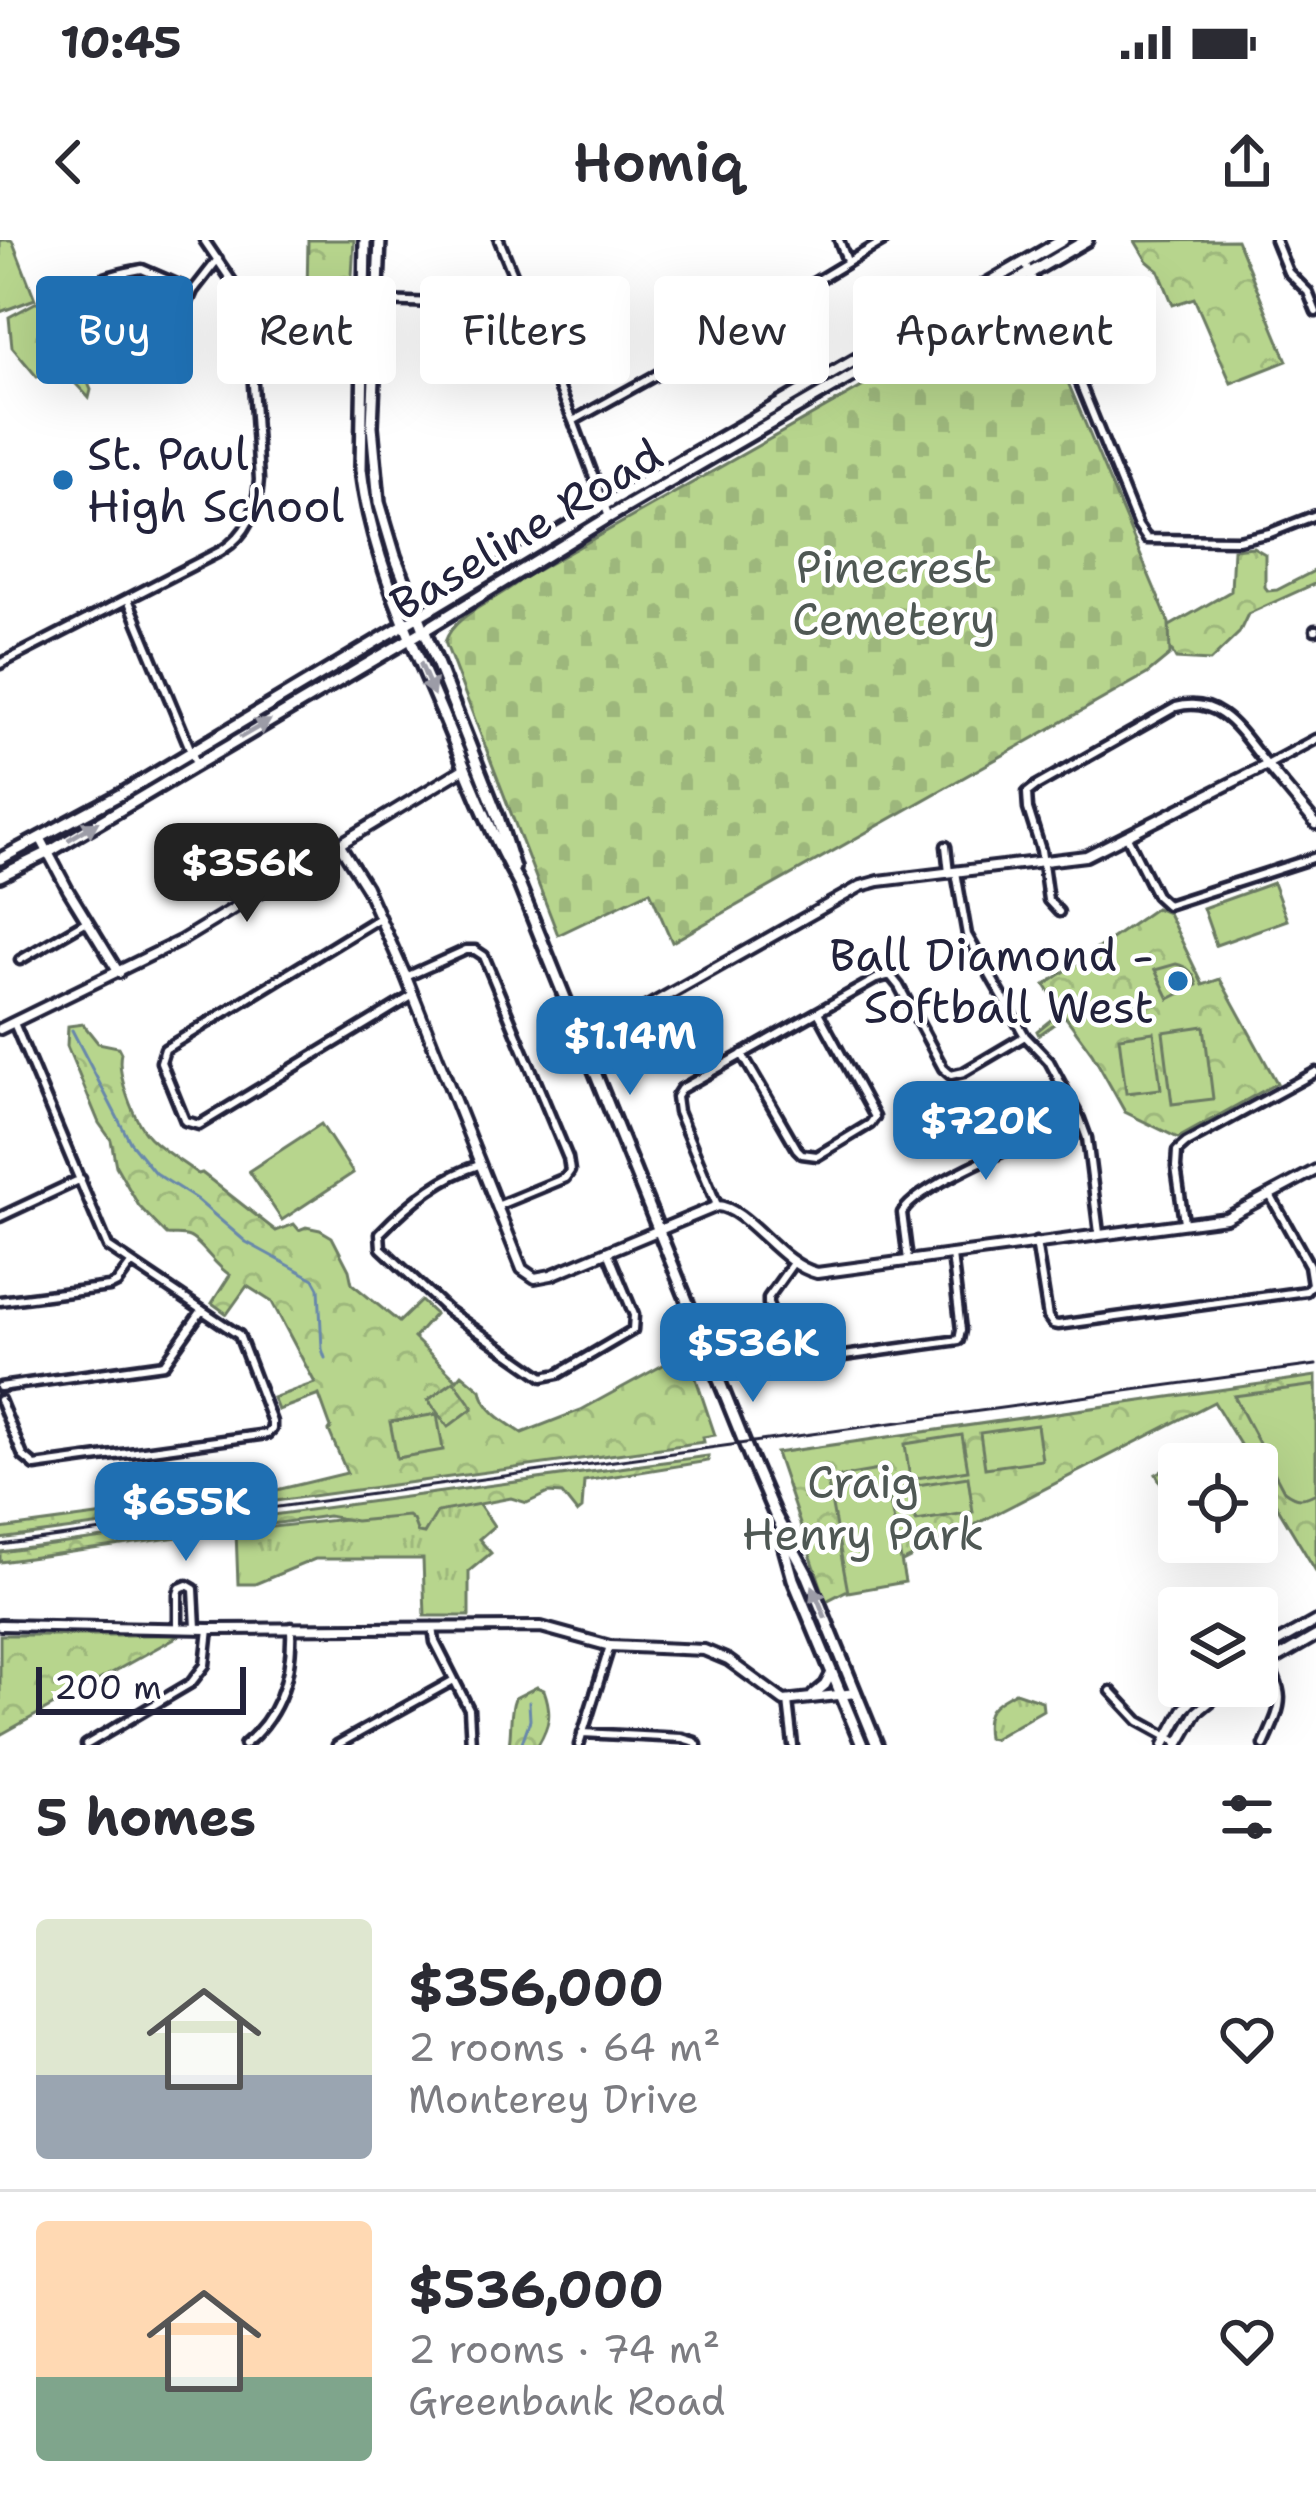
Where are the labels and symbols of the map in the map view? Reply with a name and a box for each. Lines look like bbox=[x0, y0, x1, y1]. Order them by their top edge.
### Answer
place label: St. Paul High School bbox=[87, 424, 345, 536]
street label: Baseline Road bbox=[379, 424, 673, 634]
marker: St. Paul High School bbox=[50, 467, 76, 493]
park label: Pinecrest Cemetery bbox=[792, 537, 996, 649]
one-way arrow bbox=[418, 661, 437, 697]
one-way arrow bbox=[239, 719, 272, 740]
one-way arrow bbox=[66, 821, 100, 842]
pin: $356K bbox=[163, 823, 331, 925]
place label: Ball Diamond - Softball West bbox=[829, 925, 1154, 1037]
marker: Ball Diamond - Softball West bbox=[1165, 968, 1191, 994]
pin: $1.14M bbox=[532, 996, 728, 1098]
pin: $720K bbox=[902, 1081, 1070, 1183]
pin: $536K bbox=[669, 1303, 837, 1405]
park label: Craig Henry Park bbox=[742, 1452, 984, 1564]
pin: $655K bbox=[102, 1462, 270, 1564]
one-way arrow bbox=[808, 1584, 827, 1620]
scale bar bbox=[36, 1661, 246, 1714]

